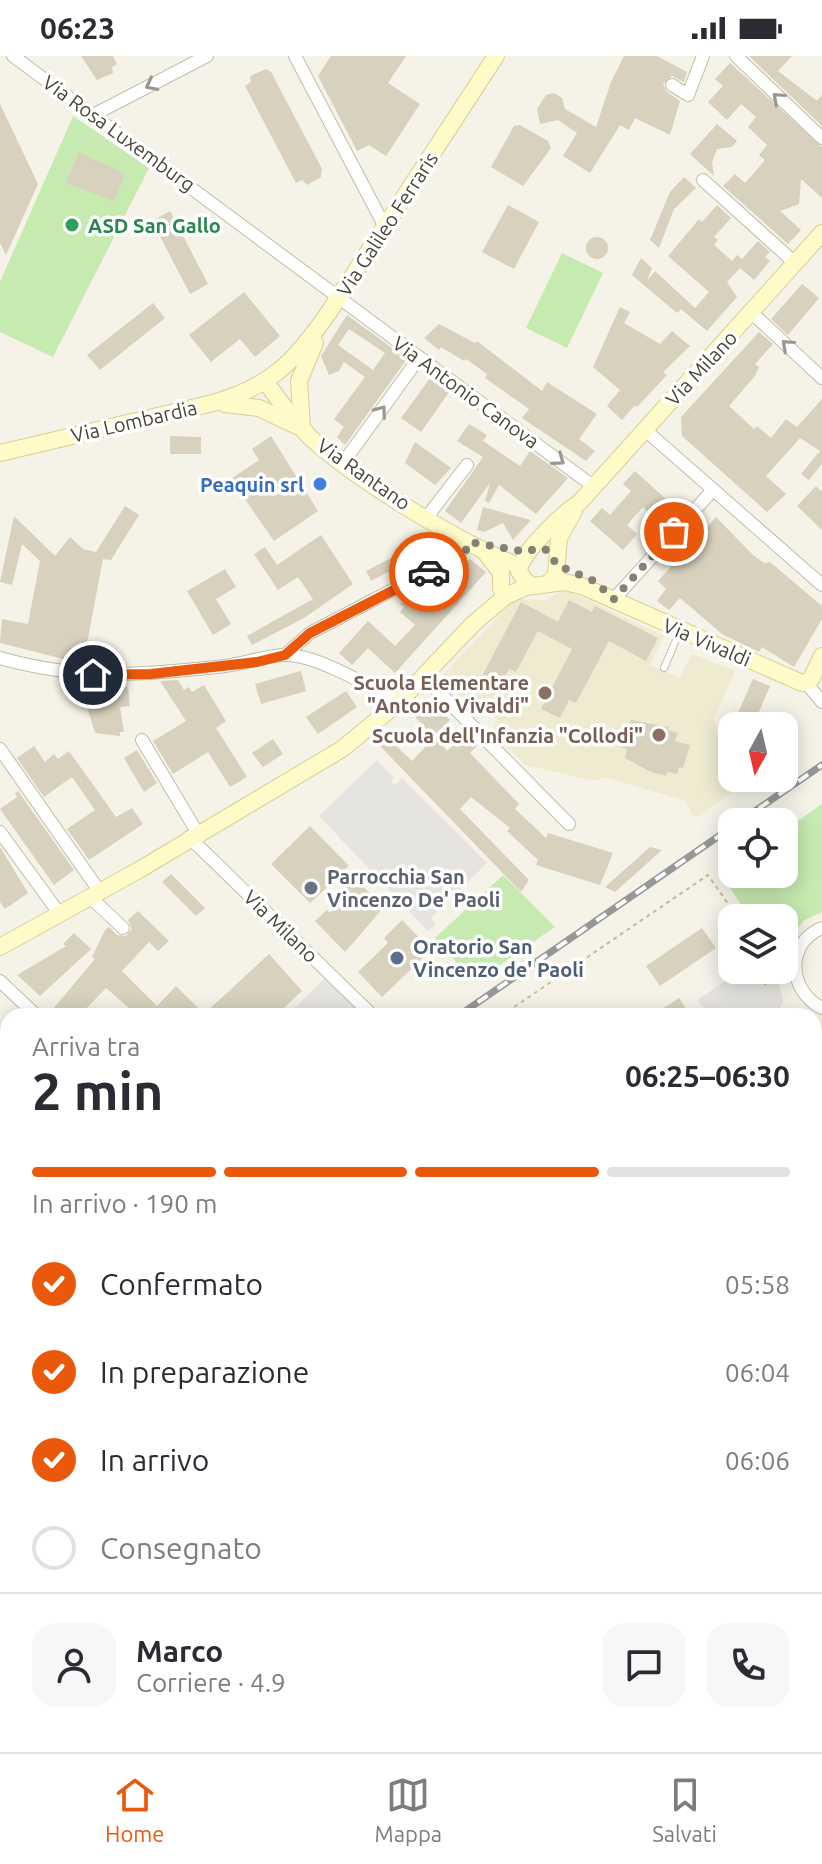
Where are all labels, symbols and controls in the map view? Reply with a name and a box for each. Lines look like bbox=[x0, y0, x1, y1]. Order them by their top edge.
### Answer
text: 06:23 bbox=[40, 11, 115, 45]
street label: Via Rosa Luxemburg bbox=[38, 70, 200, 196]
one-way arrow bbox=[145, 75, 159, 91]
one-way arrow bbox=[772, 94, 787, 108]
street label: Via Galileo Ferraris bbox=[332, 148, 442, 300]
place label: ASD San Gallo bbox=[88, 214, 221, 237]
marker: ASD San Gallo bbox=[63, 216, 81, 234]
street label: Via Milano bbox=[661, 326, 741, 410]
street label: Via Antonio Canova bbox=[388, 331, 544, 453]
one-way arrow bbox=[781, 341, 796, 355]
street label: Via Lombardia bbox=[69, 395, 199, 447]
one-way arrow bbox=[371, 405, 386, 419]
street label: Via Rantano bbox=[313, 433, 415, 515]
one-way arrow bbox=[551, 451, 565, 465]
place label: Peaquin srl bbox=[200, 473, 304, 496]
marker: Peaquin srl bbox=[311, 475, 329, 493]
pin bbox=[640, 498, 708, 566]
icon: bag bbox=[652, 510, 696, 554]
courier bbox=[389, 532, 469, 612]
icon: car bbox=[407, 550, 451, 594]
street label: Via Vivaldi bbox=[660, 613, 754, 671]
pin bbox=[59, 641, 127, 709]
icon: home bbox=[71, 653, 115, 697]
place label: Scuola Elementare "Antonio Vivaldi" bbox=[353, 671, 529, 717]
marker: Scuola Elementare "Antonio Vivaldi" bbox=[536, 684, 554, 702]
north arrow bbox=[718, 712, 798, 792]
map controls bbox=[718, 712, 798, 984]
place label: Scuola dell'Infanzia "Collodi" bbox=[372, 724, 643, 747]
marker: Scuola dell'Infanzia "Collodi" bbox=[650, 726, 668, 744]
button: locate bbox=[718, 808, 798, 888]
place label: Parrocchia San Vincenzo De' Paoli bbox=[327, 865, 500, 911]
marker: Parrocchia San Vincenzo De' Paoli bbox=[302, 879, 320, 897]
street label: Via Milano bbox=[239, 885, 323, 967]
button: layers bbox=[718, 904, 798, 984]
place label: Oratorio San Vincenzo de' Paoli bbox=[413, 935, 584, 981]
marker: Oratorio San Vincenzo de' Paoli bbox=[388, 949, 406, 967]
text: Arriva tra bbox=[32, 1032, 140, 1061]
text: 06:25–06:30 bbox=[625, 1059, 790, 1093]
text: 2 min bbox=[32, 1062, 163, 1120]
text: In arrivo · 190 m bbox=[32, 1189, 217, 1218]
icon: check bbox=[32, 1262, 76, 1306]
text: Confermato bbox=[100, 1267, 263, 1301]
text: 05:58 bbox=[725, 1270, 790, 1299]
icon: check bbox=[32, 1350, 76, 1394]
text: In preparazione bbox=[100, 1355, 309, 1389]
text: 06:04 bbox=[725, 1358, 790, 1387]
icon: check bbox=[32, 1438, 76, 1482]
text: In arrivo bbox=[100, 1443, 209, 1477]
text: 06:06 bbox=[725, 1446, 790, 1475]
text: Consegnato bbox=[100, 1531, 262, 1565]
button: person bbox=[32, 1623, 116, 1707]
button: chat bbox=[602, 1623, 686, 1707]
button: phone bbox=[706, 1623, 790, 1707]
text: Marco bbox=[136, 1634, 223, 1668]
text: Corriere · 4.9 bbox=[136, 1668, 286, 1697]
tab: Home bbox=[105, 1773, 164, 1846]
tab: Mappa bbox=[375, 1773, 442, 1846]
tab: Salvati bbox=[652, 1773, 717, 1846]

